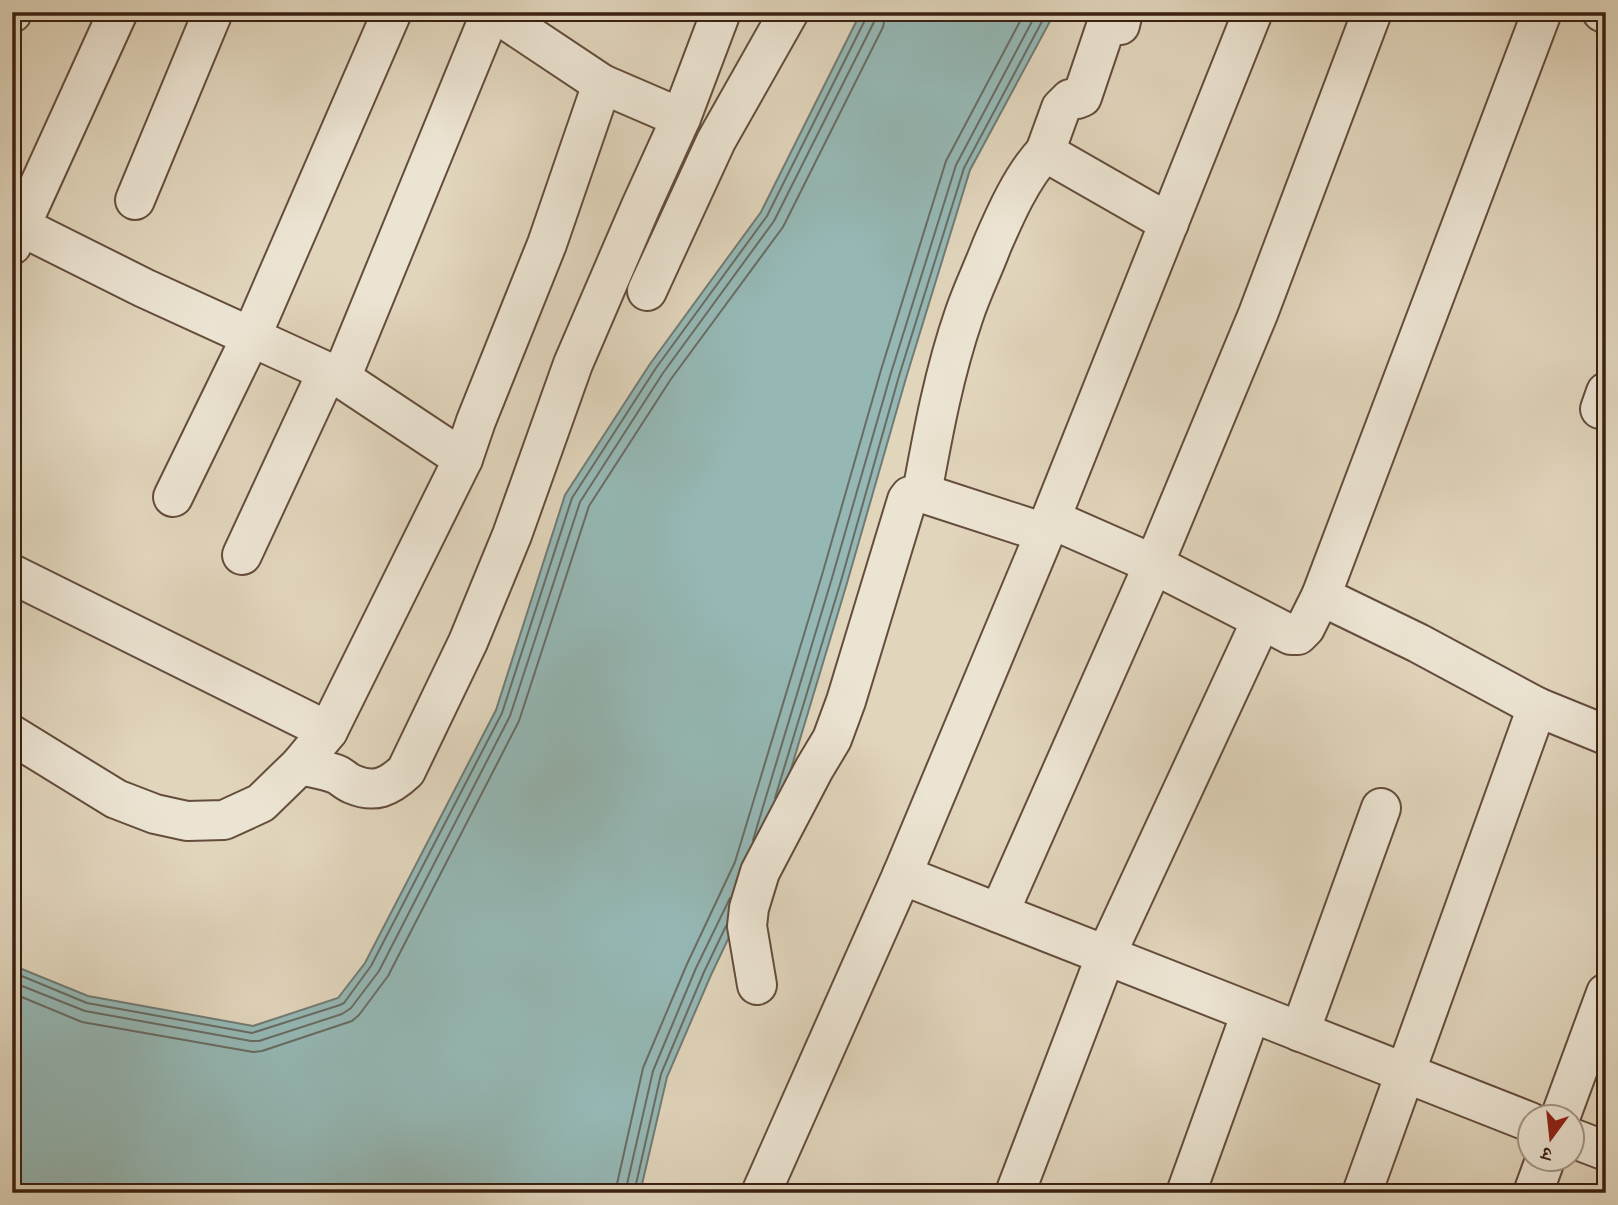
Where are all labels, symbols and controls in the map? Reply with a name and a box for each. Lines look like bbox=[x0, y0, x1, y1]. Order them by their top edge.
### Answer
north arrow bbox=[1516, 1104, 1586, 1174]
text: उ bbox=[1539, 1141, 1556, 1163]

